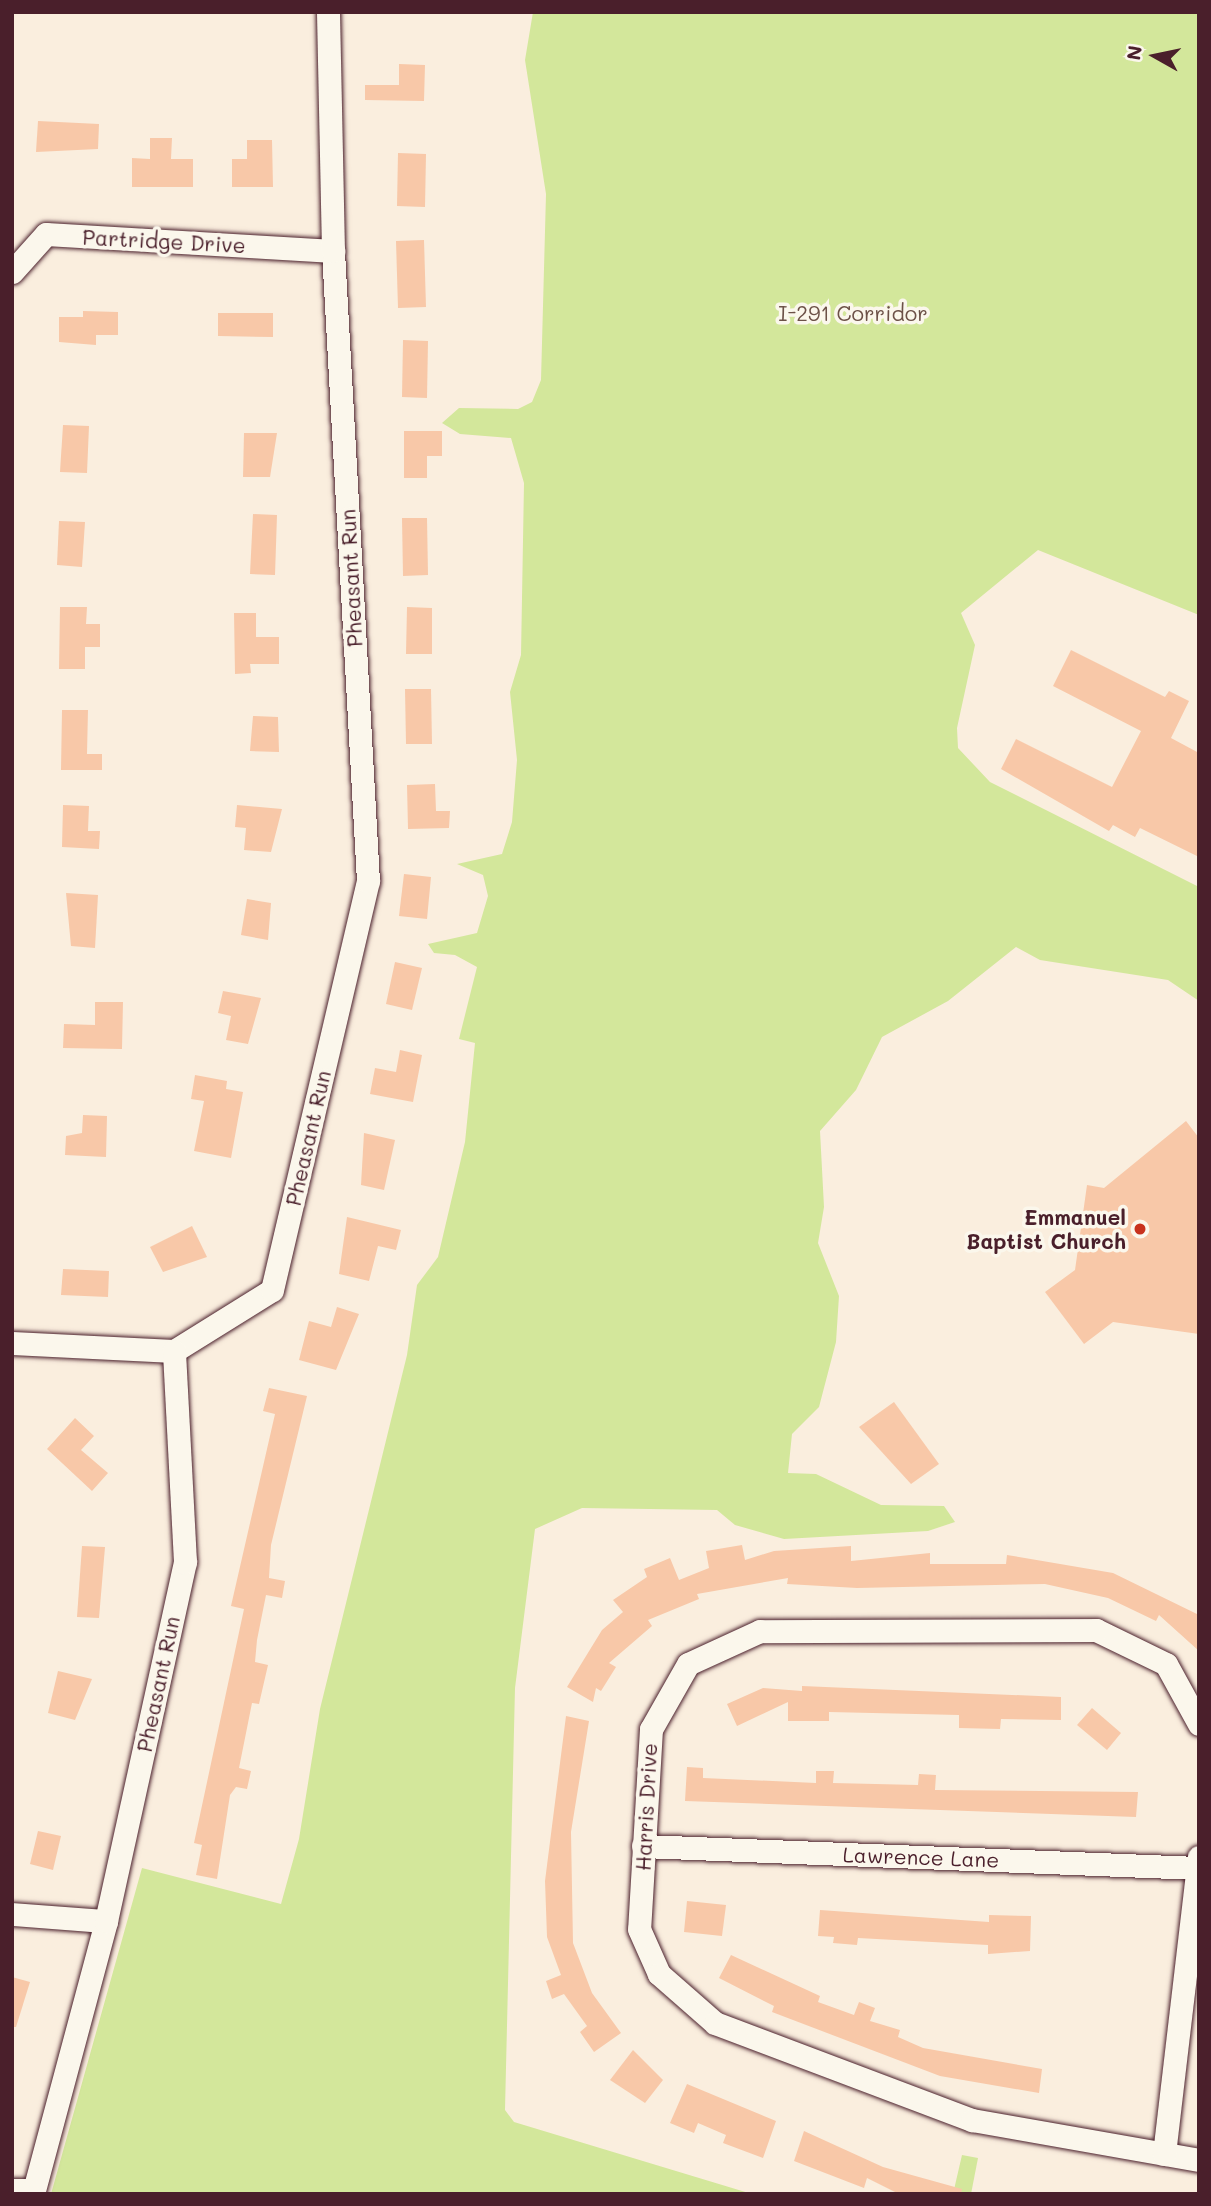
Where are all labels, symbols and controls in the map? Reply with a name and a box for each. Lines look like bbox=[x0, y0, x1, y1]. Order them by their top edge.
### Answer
north arrow bbox=[1120, 21, 1190, 91]
text: N bbox=[1120, 44, 1147, 62]
street label: Partridge Drive bbox=[82, 224, 246, 258]
park label: I-291 Corridor bbox=[778, 300, 928, 326]
street label: Pheasant Run bbox=[335, 508, 367, 648]
street label: Pheasant Run bbox=[280, 1068, 336, 1208]
place label: Emmanuel Baptist Church bbox=[966, 1204, 1126, 1254]
marker: Emmanuel Baptist Church bbox=[1132, 1221, 1148, 1237]
street label: Pheasant Run bbox=[131, 1614, 185, 1754]
street label: Harris Drive bbox=[630, 1742, 662, 1872]
street label: Lawrence Lane bbox=[842, 1842, 1000, 1872]

